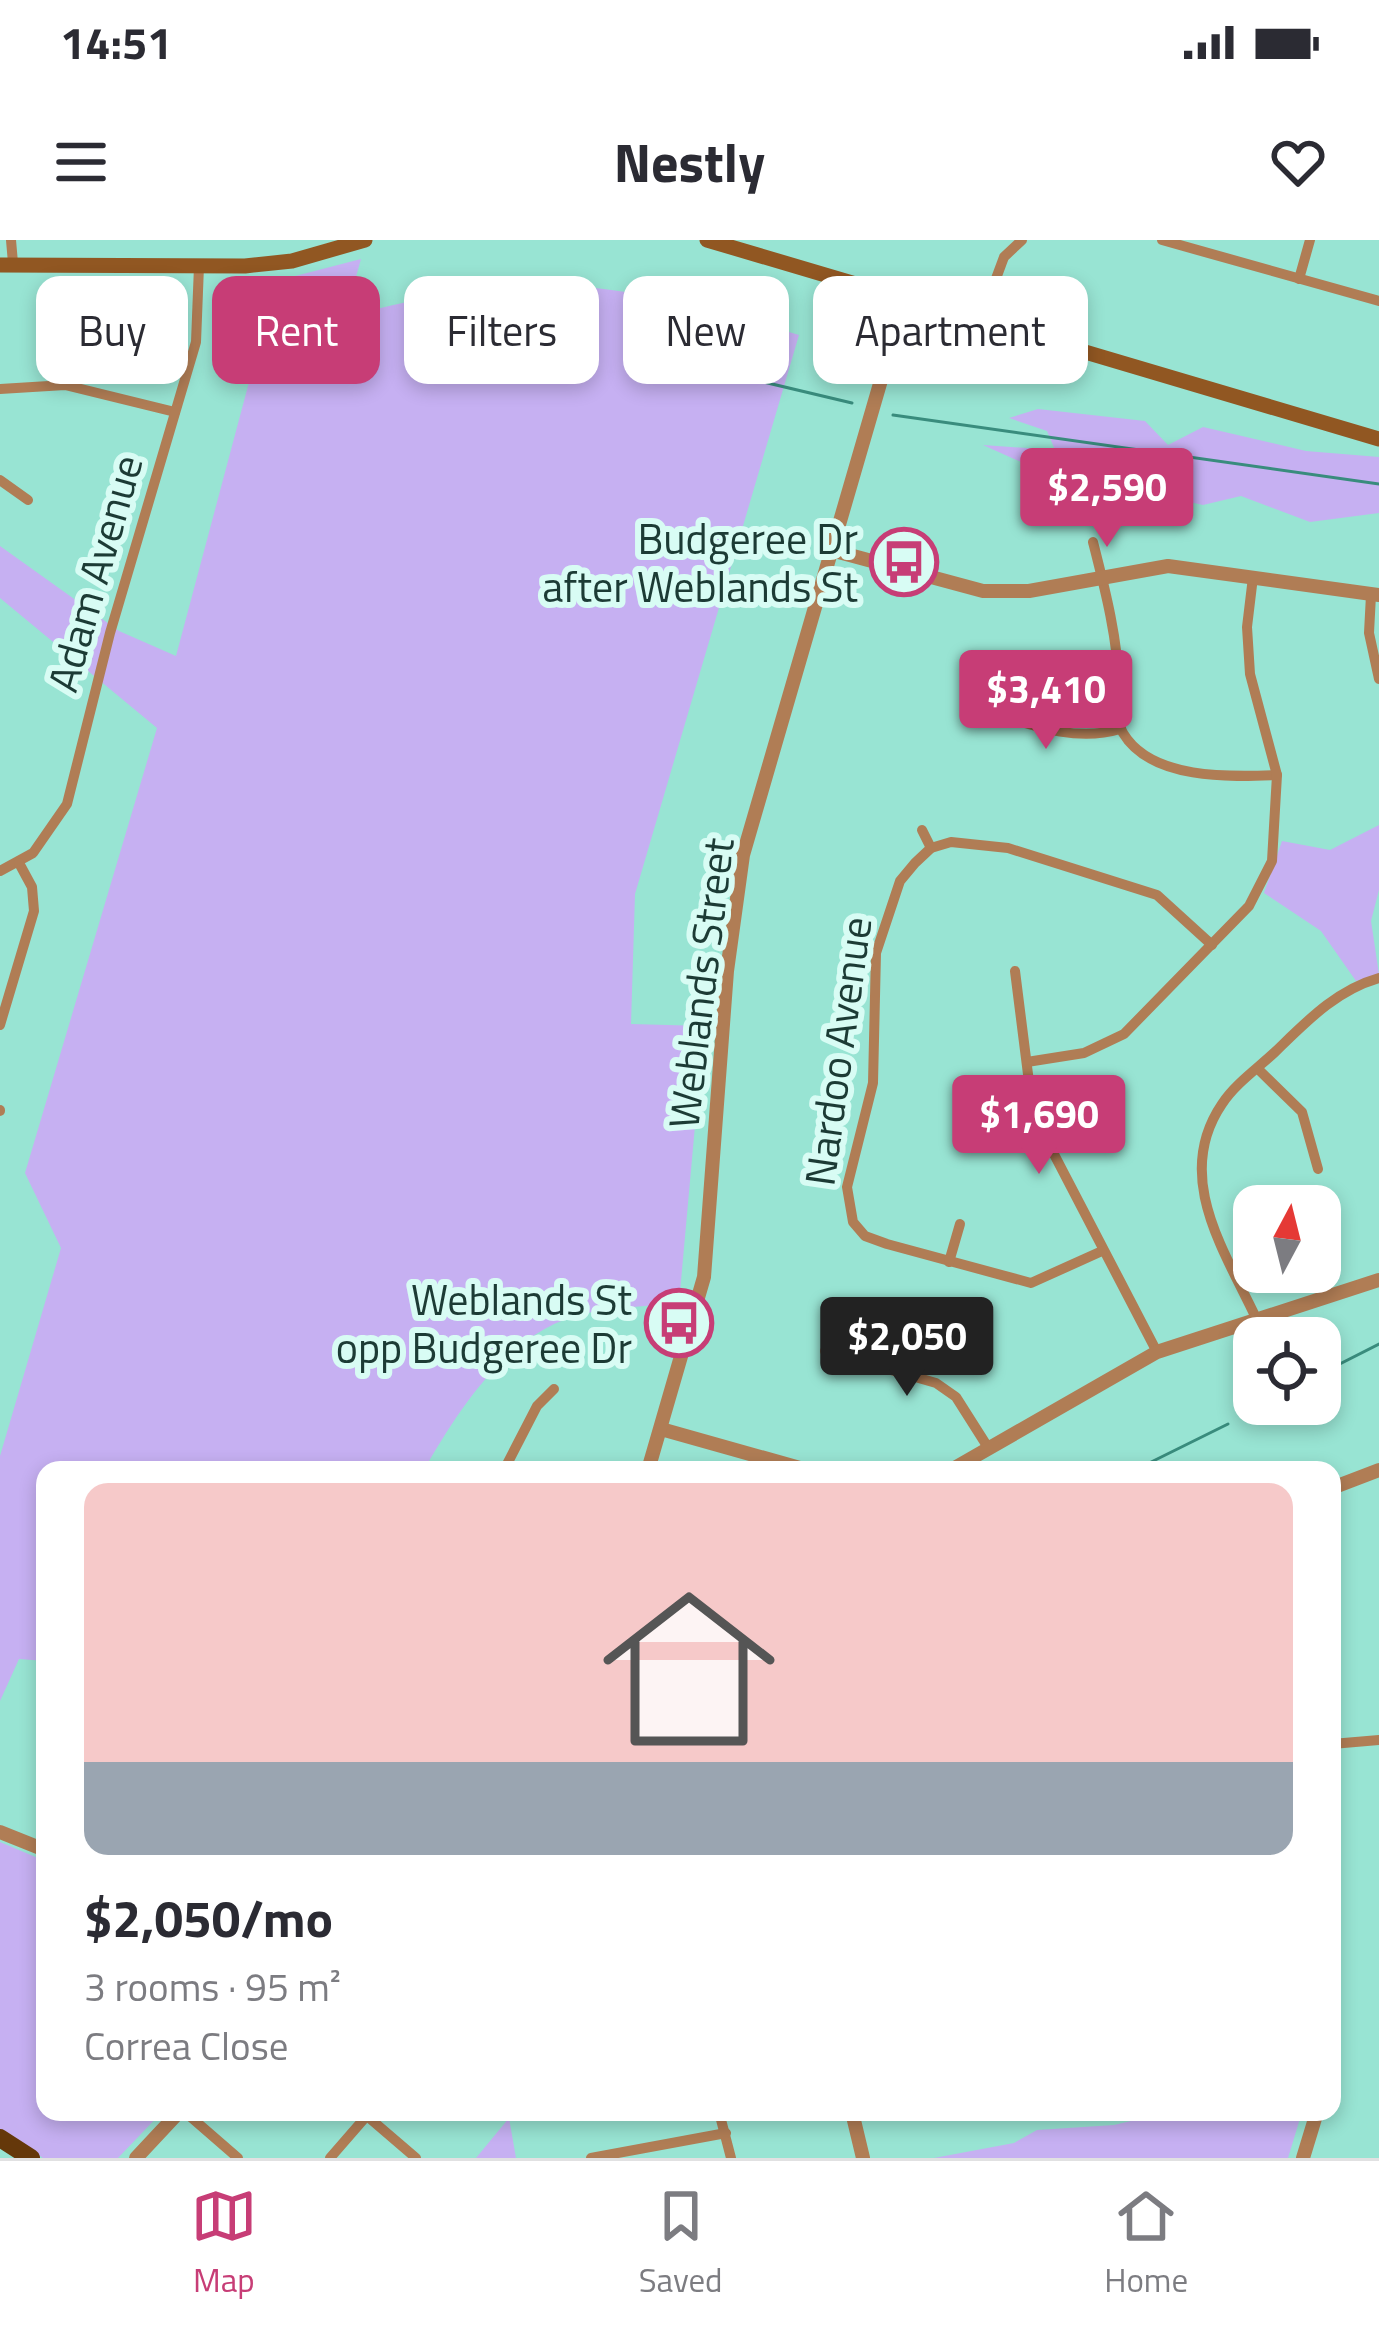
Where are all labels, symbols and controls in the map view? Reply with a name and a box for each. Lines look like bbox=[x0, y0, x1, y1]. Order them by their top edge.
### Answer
text: 14:51 bbox=[60, 8, 172, 76]
text: Nestly bbox=[614, 121, 765, 203]
icon: menu bbox=[48, 129, 114, 195]
icon: heart bbox=[1265, 129, 1331, 195]
chip: Buy bbox=[36, 276, 188, 384]
chip: Rent bbox=[212, 276, 380, 384]
chip: Filters bbox=[404, 276, 599, 384]
chip: New bbox=[623, 276, 789, 384]
chip: Apartment bbox=[813, 276, 1088, 384]
street label: Adam Avenue bbox=[30, 447, 158, 699]
pin: $2,590 bbox=[1009, 448, 1205, 550]
text: $2,590 bbox=[1047, 457, 1167, 516]
place label: Budgeree Dr after Weblands St bbox=[542, 506, 858, 618]
bus stop icon: Budgeree Dr after Weblands St bbox=[869, 527, 939, 597]
pin: $3,410 bbox=[948, 650, 1144, 752]
text: $3,410 bbox=[986, 659, 1106, 718]
street label: Weblands Street bbox=[650, 834, 750, 1132]
street label: Nardoo Avenue bbox=[786, 913, 888, 1189]
pin: $1,690 bbox=[941, 1075, 1137, 1177]
text: $1,690 bbox=[979, 1084, 1099, 1143]
north arrow bbox=[1233, 1185, 1341, 1293]
map controls bbox=[1233, 1185, 1341, 1425]
place label: Weblands St opp Budgeree Dr bbox=[336, 1267, 632, 1379]
bus stop icon: Weblands St opp Budgeree Dr bbox=[644, 1288, 714, 1358]
pin: $2,050 bbox=[809, 1297, 1005, 1399]
text: $2,050 bbox=[847, 1306, 967, 1365]
button: locate bbox=[1233, 1317, 1341, 1425]
icon: home bbox=[581, 1561, 797, 1777]
text: $2,050/mo bbox=[84, 1879, 333, 1957]
text: 3 rooms · 95 m² bbox=[84, 1957, 341, 2016]
text: Correa Close bbox=[84, 2016, 288, 2075]
tab: Map bbox=[191, 2183, 257, 2305]
tab: Saved bbox=[639, 2183, 723, 2305]
tab: Home bbox=[1104, 2183, 1188, 2305]

